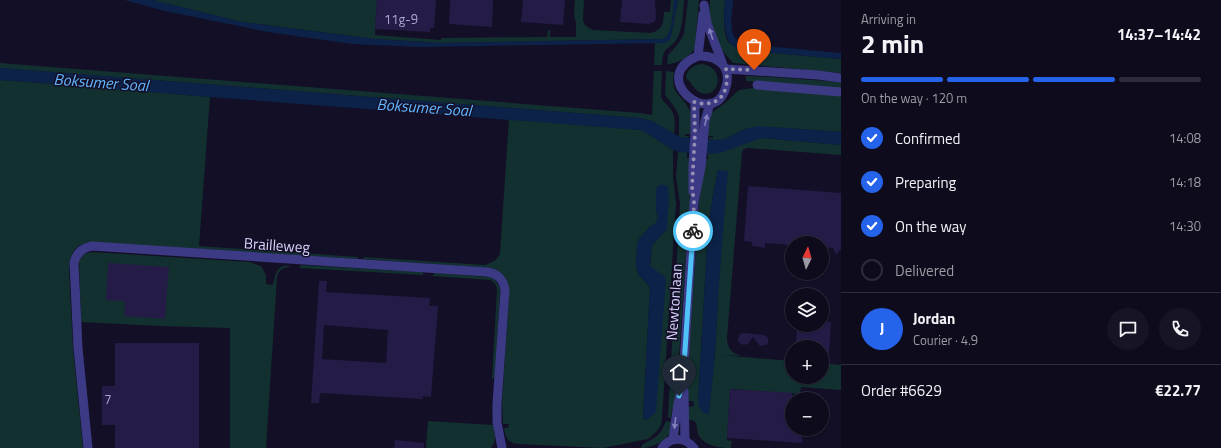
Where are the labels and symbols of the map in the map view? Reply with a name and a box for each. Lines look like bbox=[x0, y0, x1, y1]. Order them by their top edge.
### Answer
house number: 11g-9 bbox=[384, 9, 418, 29]
one-way arrow bbox=[708, 28, 714, 40]
pin bbox=[737, 29, 771, 70]
water label: Boksumer Soal bbox=[53, 67, 151, 97]
water label: Boksumer Soal bbox=[376, 92, 474, 122]
one-way arrow bbox=[703, 113, 709, 126]
courier bbox=[673, 211, 713, 251]
street label: Brailleweg bbox=[243, 231, 311, 259]
north arrow bbox=[785, 236, 829, 280]
street label: Newtonlaan bbox=[660, 263, 688, 341]
pin bbox=[662, 355, 696, 396]
house number: 7 bbox=[104, 389, 112, 409]
one-way arrow bbox=[672, 417, 679, 429]

